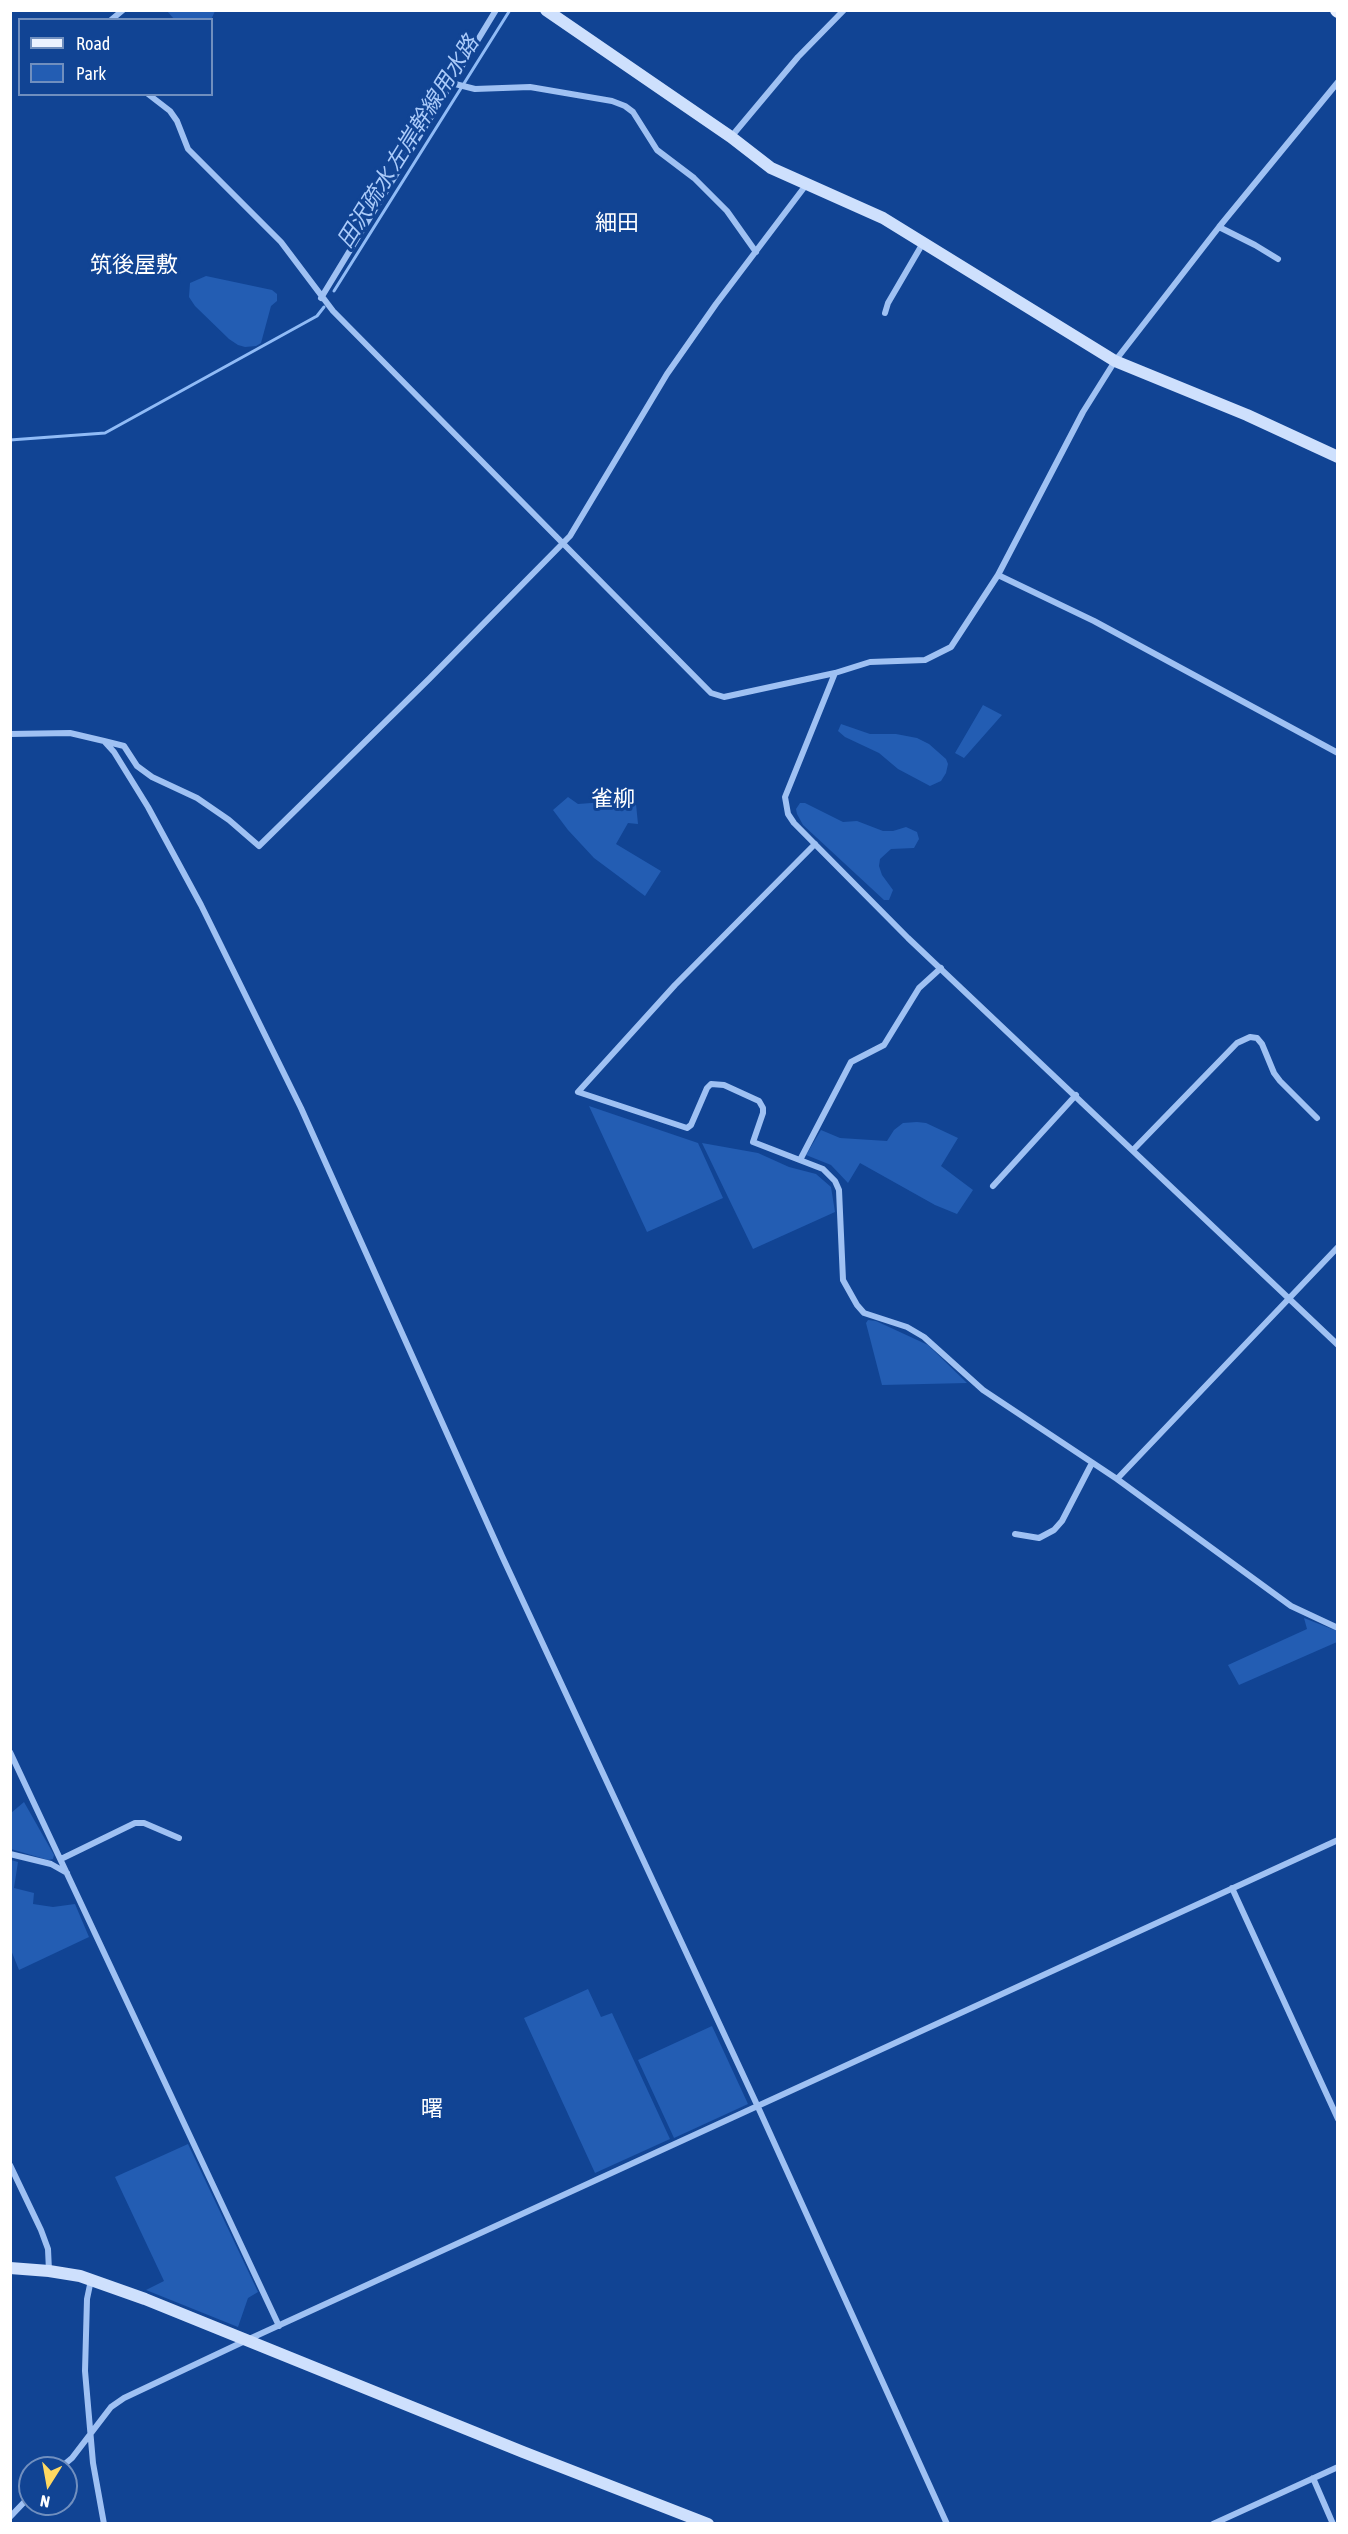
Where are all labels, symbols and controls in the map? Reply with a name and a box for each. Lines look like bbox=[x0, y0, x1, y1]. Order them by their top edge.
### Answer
legend bbox=[18, 18, 213, 96]
water label: 田沢疏水 左岸幹線用水路 bbox=[332, 31, 484, 253]
text: Road bbox=[76, 33, 110, 54]
text: Park bbox=[76, 63, 106, 84]
district label: 細田 bbox=[595, 210, 639, 236]
district label: 筑後屋敷 bbox=[90, 252, 178, 278]
district label: 雀柳 bbox=[591, 786, 635, 812]
district label: 曙 bbox=[421, 2096, 443, 2122]
north arrow bbox=[18, 2456, 78, 2516]
text: N bbox=[39, 2492, 51, 2511]

